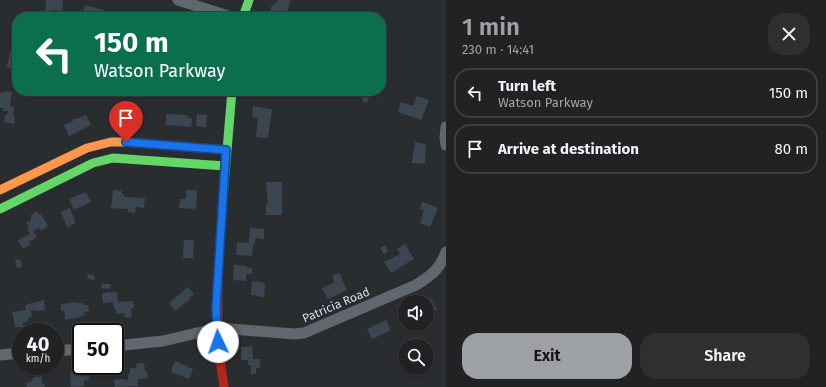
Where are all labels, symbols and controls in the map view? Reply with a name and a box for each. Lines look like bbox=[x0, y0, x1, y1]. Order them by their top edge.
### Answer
text: 1 min bbox=[462, 13, 520, 41]
button: close bbox=[768, 13, 810, 55]
text: 150 m bbox=[94, 26, 169, 59]
icon: left bbox=[28, 28, 80, 80]
text: 230 m · 14:41 bbox=[462, 42, 534, 57]
text: Watson Parkway bbox=[94, 60, 225, 82]
text: Turn left bbox=[498, 77, 556, 95]
icon: left bbox=[464, 82, 486, 104]
text: 150 m bbox=[769, 84, 808, 102]
text: Watson Parkway bbox=[498, 95, 593, 110]
pin bbox=[109, 101, 143, 142]
icon: arrive bbox=[115, 107, 137, 129]
icon: arrive bbox=[464, 138, 486, 160]
text: Arrive at destination bbox=[498, 140, 639, 158]
text: 80 m bbox=[775, 140, 808, 158]
street label: Patricia Road bbox=[300, 285, 372, 325]
map controls bbox=[398, 295, 434, 375]
button: sound bbox=[398, 295, 434, 331]
position arrow bbox=[197, 321, 239, 363]
speed limit sign: 50 bbox=[72, 323, 124, 375]
text: 40 bbox=[27, 332, 50, 356]
button: Exit bbox=[462, 333, 632, 379]
button: Share bbox=[640, 333, 810, 379]
button: search bbox=[398, 339, 434, 375]
text: km/h bbox=[26, 353, 50, 365]

